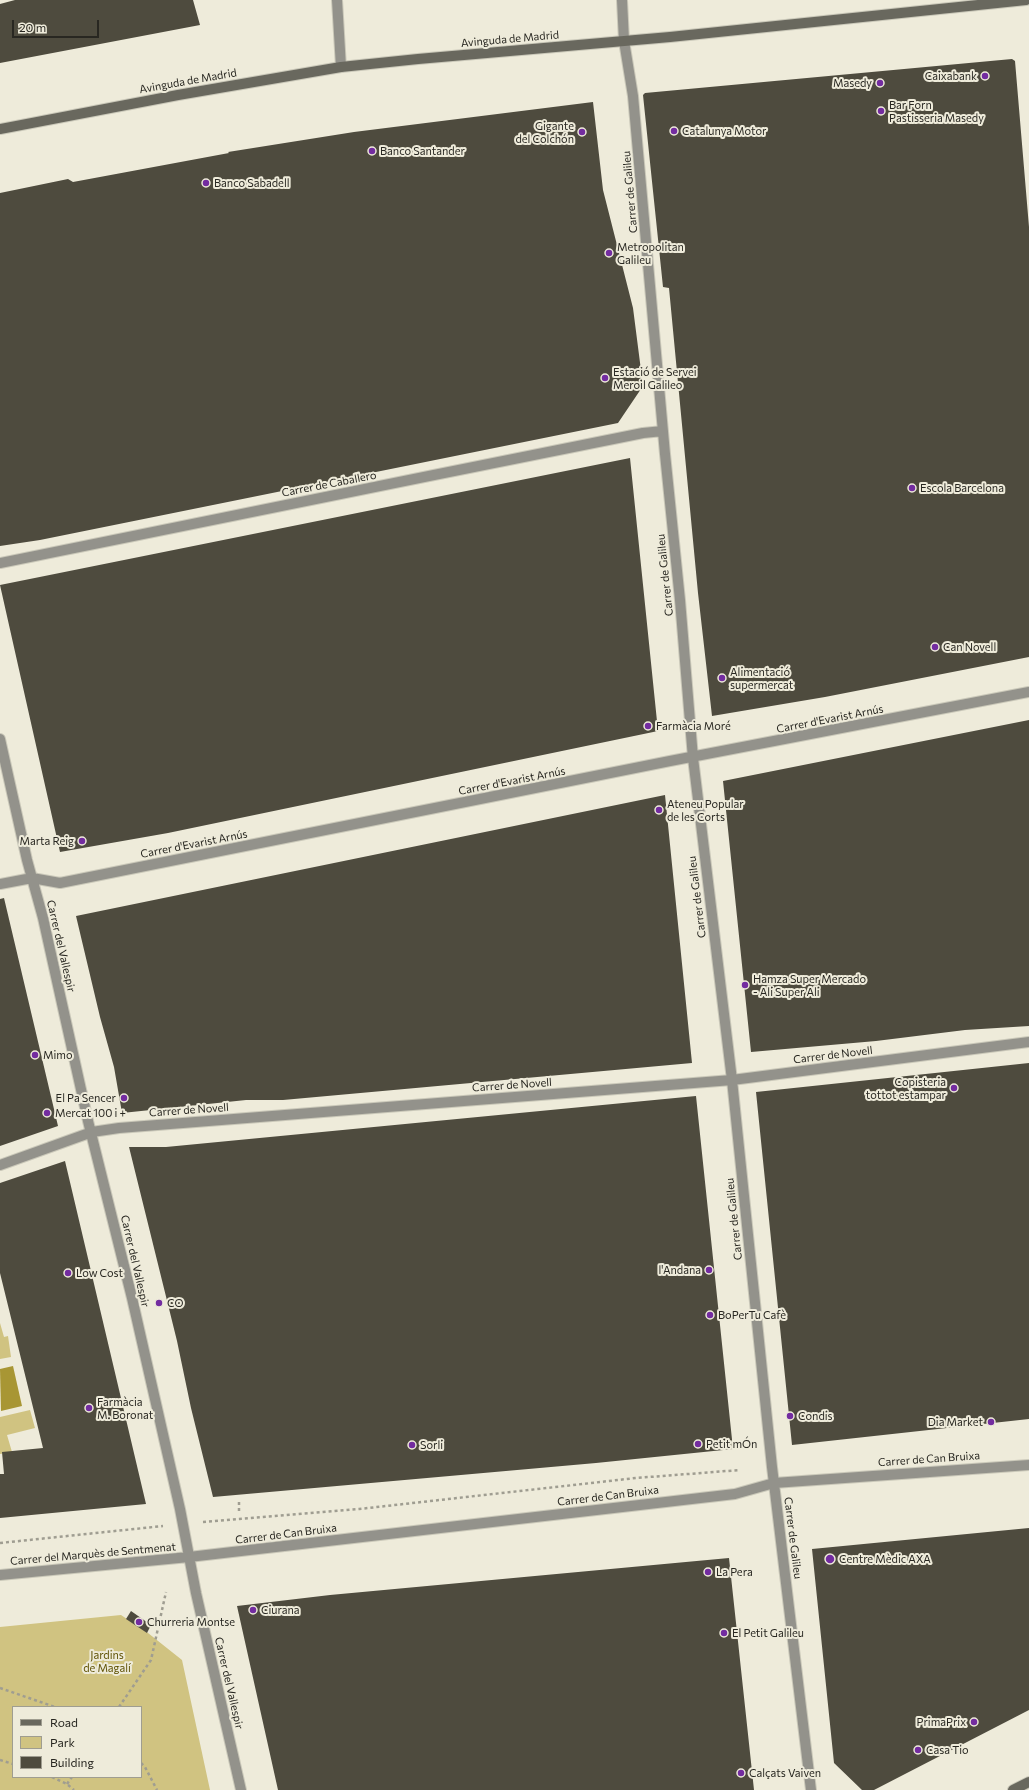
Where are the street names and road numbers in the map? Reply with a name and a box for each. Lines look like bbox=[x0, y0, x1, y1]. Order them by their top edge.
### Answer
street label: Avinguda de Madrid bbox=[460, 28, 560, 50]
street label: Avinguda de Madrid bbox=[138, 66, 238, 96]
street label: Carrer de Galileu bbox=[620, 150, 640, 234]
street label: Carrer de Caballero bbox=[281, 468, 377, 500]
street label: Carrer de Galileu bbox=[654, 533, 676, 617]
street label: Carrer d'Evarist Arnús bbox=[775, 702, 885, 736]
street label: Carrer d'Evarist Arnús bbox=[457, 764, 567, 798]
street label: Carrer d'Evarist Arnús bbox=[139, 827, 249, 861]
street label: Carrer de Galileu bbox=[685, 855, 709, 939]
street label: Carrer del Vallespir bbox=[44, 899, 78, 993]
street label: Carrer de Novell bbox=[793, 1044, 873, 1066]
street label: Carrer de Novell bbox=[472, 1076, 552, 1094]
street label: Carrer de Novell bbox=[149, 1101, 229, 1119]
street label: Carrer de Galileu bbox=[723, 1177, 745, 1261]
street label: Carrer del Vallespir bbox=[118, 1214, 152, 1308]
street label: Carrer de Can Bruixa bbox=[878, 1449, 980, 1469]
street label: Carrer de Can Bruixa bbox=[556, 1483, 660, 1509]
street label: Carrer de Galileu bbox=[781, 1496, 805, 1580]
street label: Carrer de Can Bruixa bbox=[234, 1521, 338, 1547]
street label: Carrer del Marquès de Sentmenat bbox=[10, 1540, 176, 1568]
street label: Carrer del Vallespir bbox=[212, 1636, 246, 1730]

